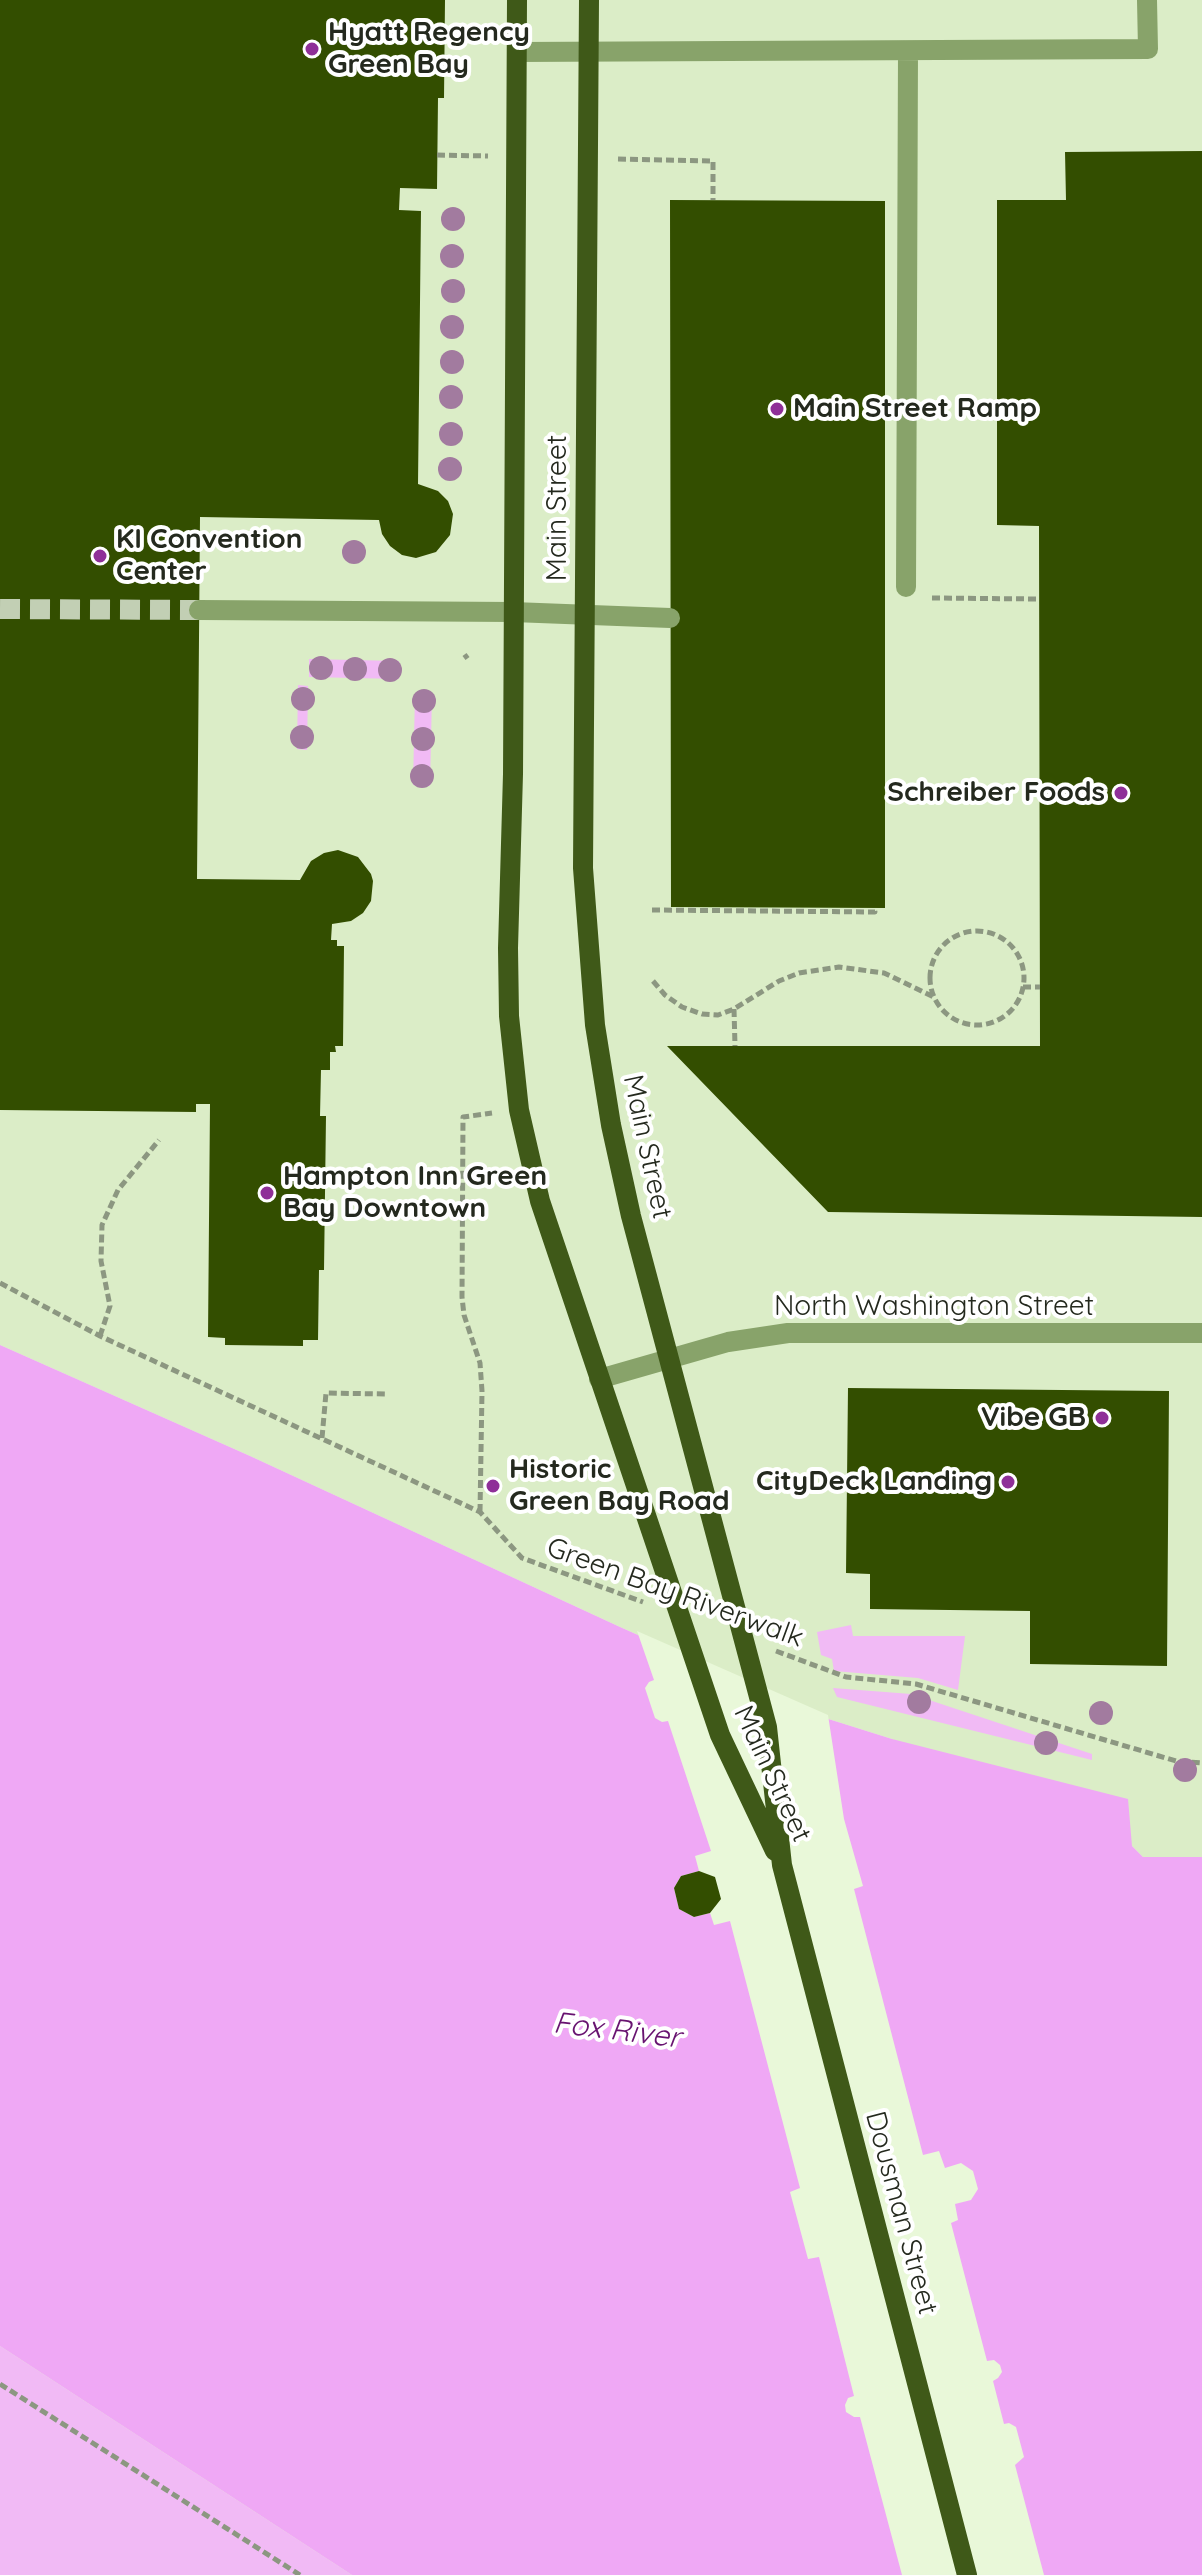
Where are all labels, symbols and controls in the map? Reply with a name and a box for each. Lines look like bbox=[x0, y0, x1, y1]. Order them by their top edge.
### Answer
place label: Hyatt Regency Green Bay bbox=[328, 16, 530, 82]
marker: Hyatt Regency Green Bay bbox=[303, 40, 321, 58]
place label: Main Street Ramp bbox=[793, 392, 1037, 426]
marker: Main Street Ramp bbox=[768, 400, 786, 418]
street label: Main Street bbox=[541, 435, 575, 581]
place label: KI Convention Center bbox=[116, 523, 302, 589]
marker: KI Convention Center bbox=[91, 547, 109, 565]
place label: Schreiber Foods bbox=[887, 776, 1105, 810]
marker: Schreiber Foods bbox=[1112, 784, 1130, 802]
street label: Main Street bbox=[615, 1072, 679, 1222]
place label: Hampton Inn Green Bay Downtown bbox=[283, 1160, 547, 1226]
marker: Hampton Inn Green Bay Downtown bbox=[258, 1184, 276, 1202]
street label: North Washington Street bbox=[774, 1290, 1094, 1324]
place label: Vibe GB bbox=[981, 1401, 1086, 1435]
marker: Vibe GB bbox=[1093, 1409, 1111, 1427]
place label: Historic Green Bay Road bbox=[509, 1453, 730, 1519]
place label: CityDeck Landing bbox=[756, 1465, 992, 1499]
marker: CityDeck Landing bbox=[999, 1473, 1017, 1491]
marker: Historic Green Bay Road bbox=[484, 1477, 502, 1495]
street label: Green Bay Riverwalk bbox=[542, 1531, 808, 1655]
street label: Main Street bbox=[726, 1701, 818, 1847]
water label: Fox River bbox=[551, 2005, 683, 2057]
street label: Dousman Street bbox=[858, 2108, 944, 2318]

